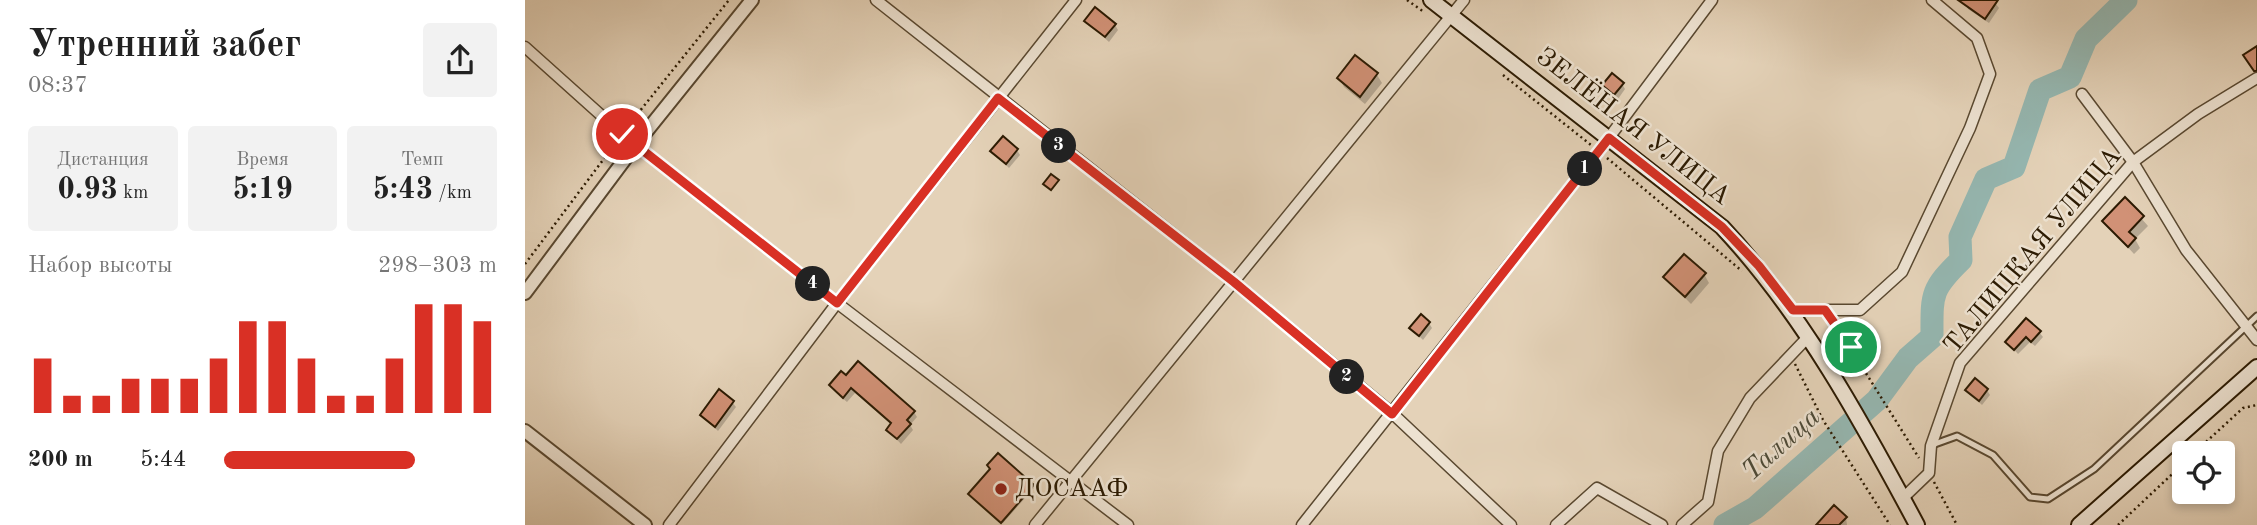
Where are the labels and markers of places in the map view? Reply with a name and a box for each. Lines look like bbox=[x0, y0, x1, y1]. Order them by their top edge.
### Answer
pin bbox=[592, 104, 652, 164]
pin: 3 bbox=[1041, 128, 1077, 164]
pin: 1 bbox=[1567, 152, 1603, 186]
pin: 4 bbox=[795, 266, 831, 302]
pin bbox=[1821, 317, 1881, 377]
pin: 2 bbox=[1329, 360, 1365, 394]
place label: ДОСААФ bbox=[1015, 476, 1128, 502]
marker: ДОСААФ bbox=[993, 481, 1009, 497]

